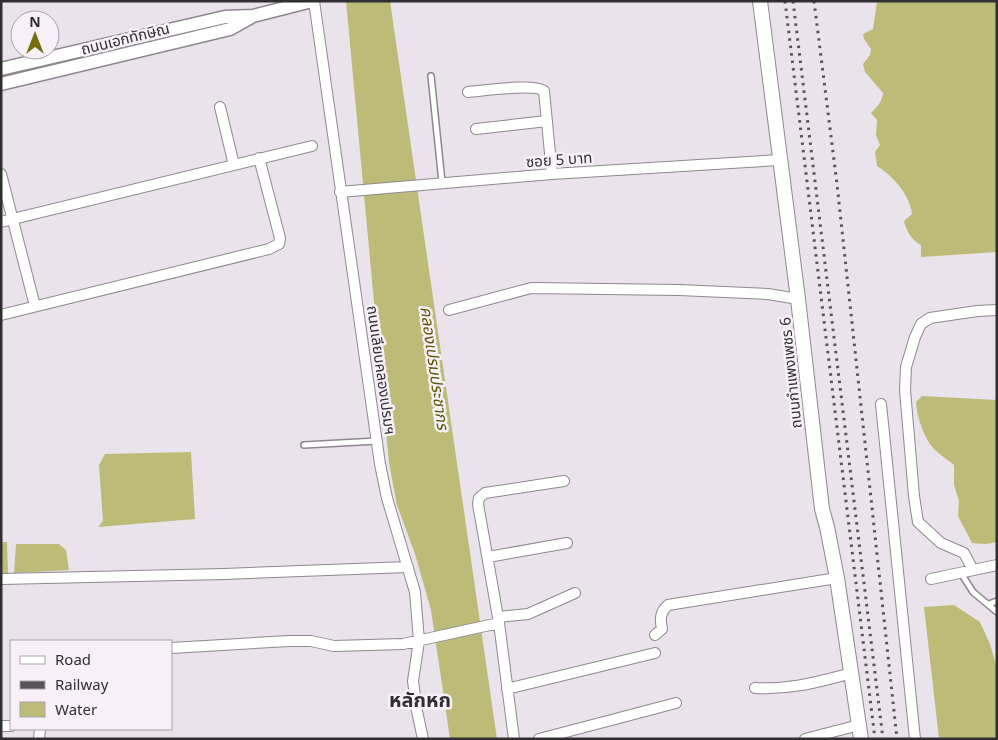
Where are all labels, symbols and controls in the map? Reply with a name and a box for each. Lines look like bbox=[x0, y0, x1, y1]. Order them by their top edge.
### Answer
north arrow bbox=[10, 10, 60, 60]
text: N bbox=[29, 12, 41, 31]
street label: ถนนเอกทักษิณ bbox=[79, 17, 171, 59]
street label: ซอย 5 บาท bbox=[525, 147, 593, 171]
street label: ถนนเลียบคลองเปรมฯ bbox=[363, 304, 401, 436]
water label: คลองเปรมประชากร bbox=[415, 305, 455, 432]
street label: ถนนกำแพงเพชร 6 bbox=[774, 316, 806, 430]
legend bbox=[10, 640, 172, 730]
text: Road bbox=[55, 649, 91, 669]
text: Railway bbox=[55, 674, 109, 694]
district label: หลักหก bbox=[389, 686, 451, 713]
text: Water bbox=[55, 699, 97, 719]

